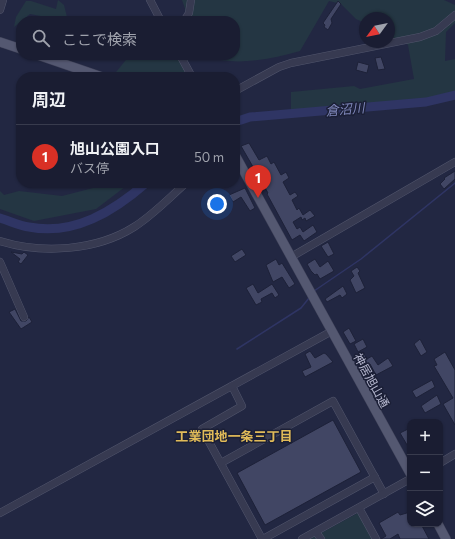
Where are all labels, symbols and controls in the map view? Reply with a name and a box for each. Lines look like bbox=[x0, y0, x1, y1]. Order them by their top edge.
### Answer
north arrow bbox=[359, 12, 395, 48]
search box bbox=[16, 16, 240, 60]
icon: search bbox=[30, 27, 52, 49]
text: ここで検索 bbox=[62, 30, 137, 48]
text: 周辺 bbox=[32, 89, 66, 110]
water label: 倉沼川 bbox=[325, 99, 367, 119]
text: 旭山公園入口 bbox=[70, 139, 160, 157]
text: 1 bbox=[42, 149, 48, 165]
text: 50 m bbox=[194, 149, 224, 165]
text: バス停 bbox=[70, 160, 109, 176]
pin: 1 bbox=[245, 165, 271, 198]
your location bbox=[207, 194, 227, 214]
street label: 神居旭山通 bbox=[351, 350, 393, 410]
map controls bbox=[407, 419, 443, 527]
button: + bbox=[407, 419, 443, 455]
district label: 工業団地一条三丁目 bbox=[175, 428, 293, 444]
button: − bbox=[407, 455, 443, 491]
button: layers bbox=[407, 491, 443, 527]

